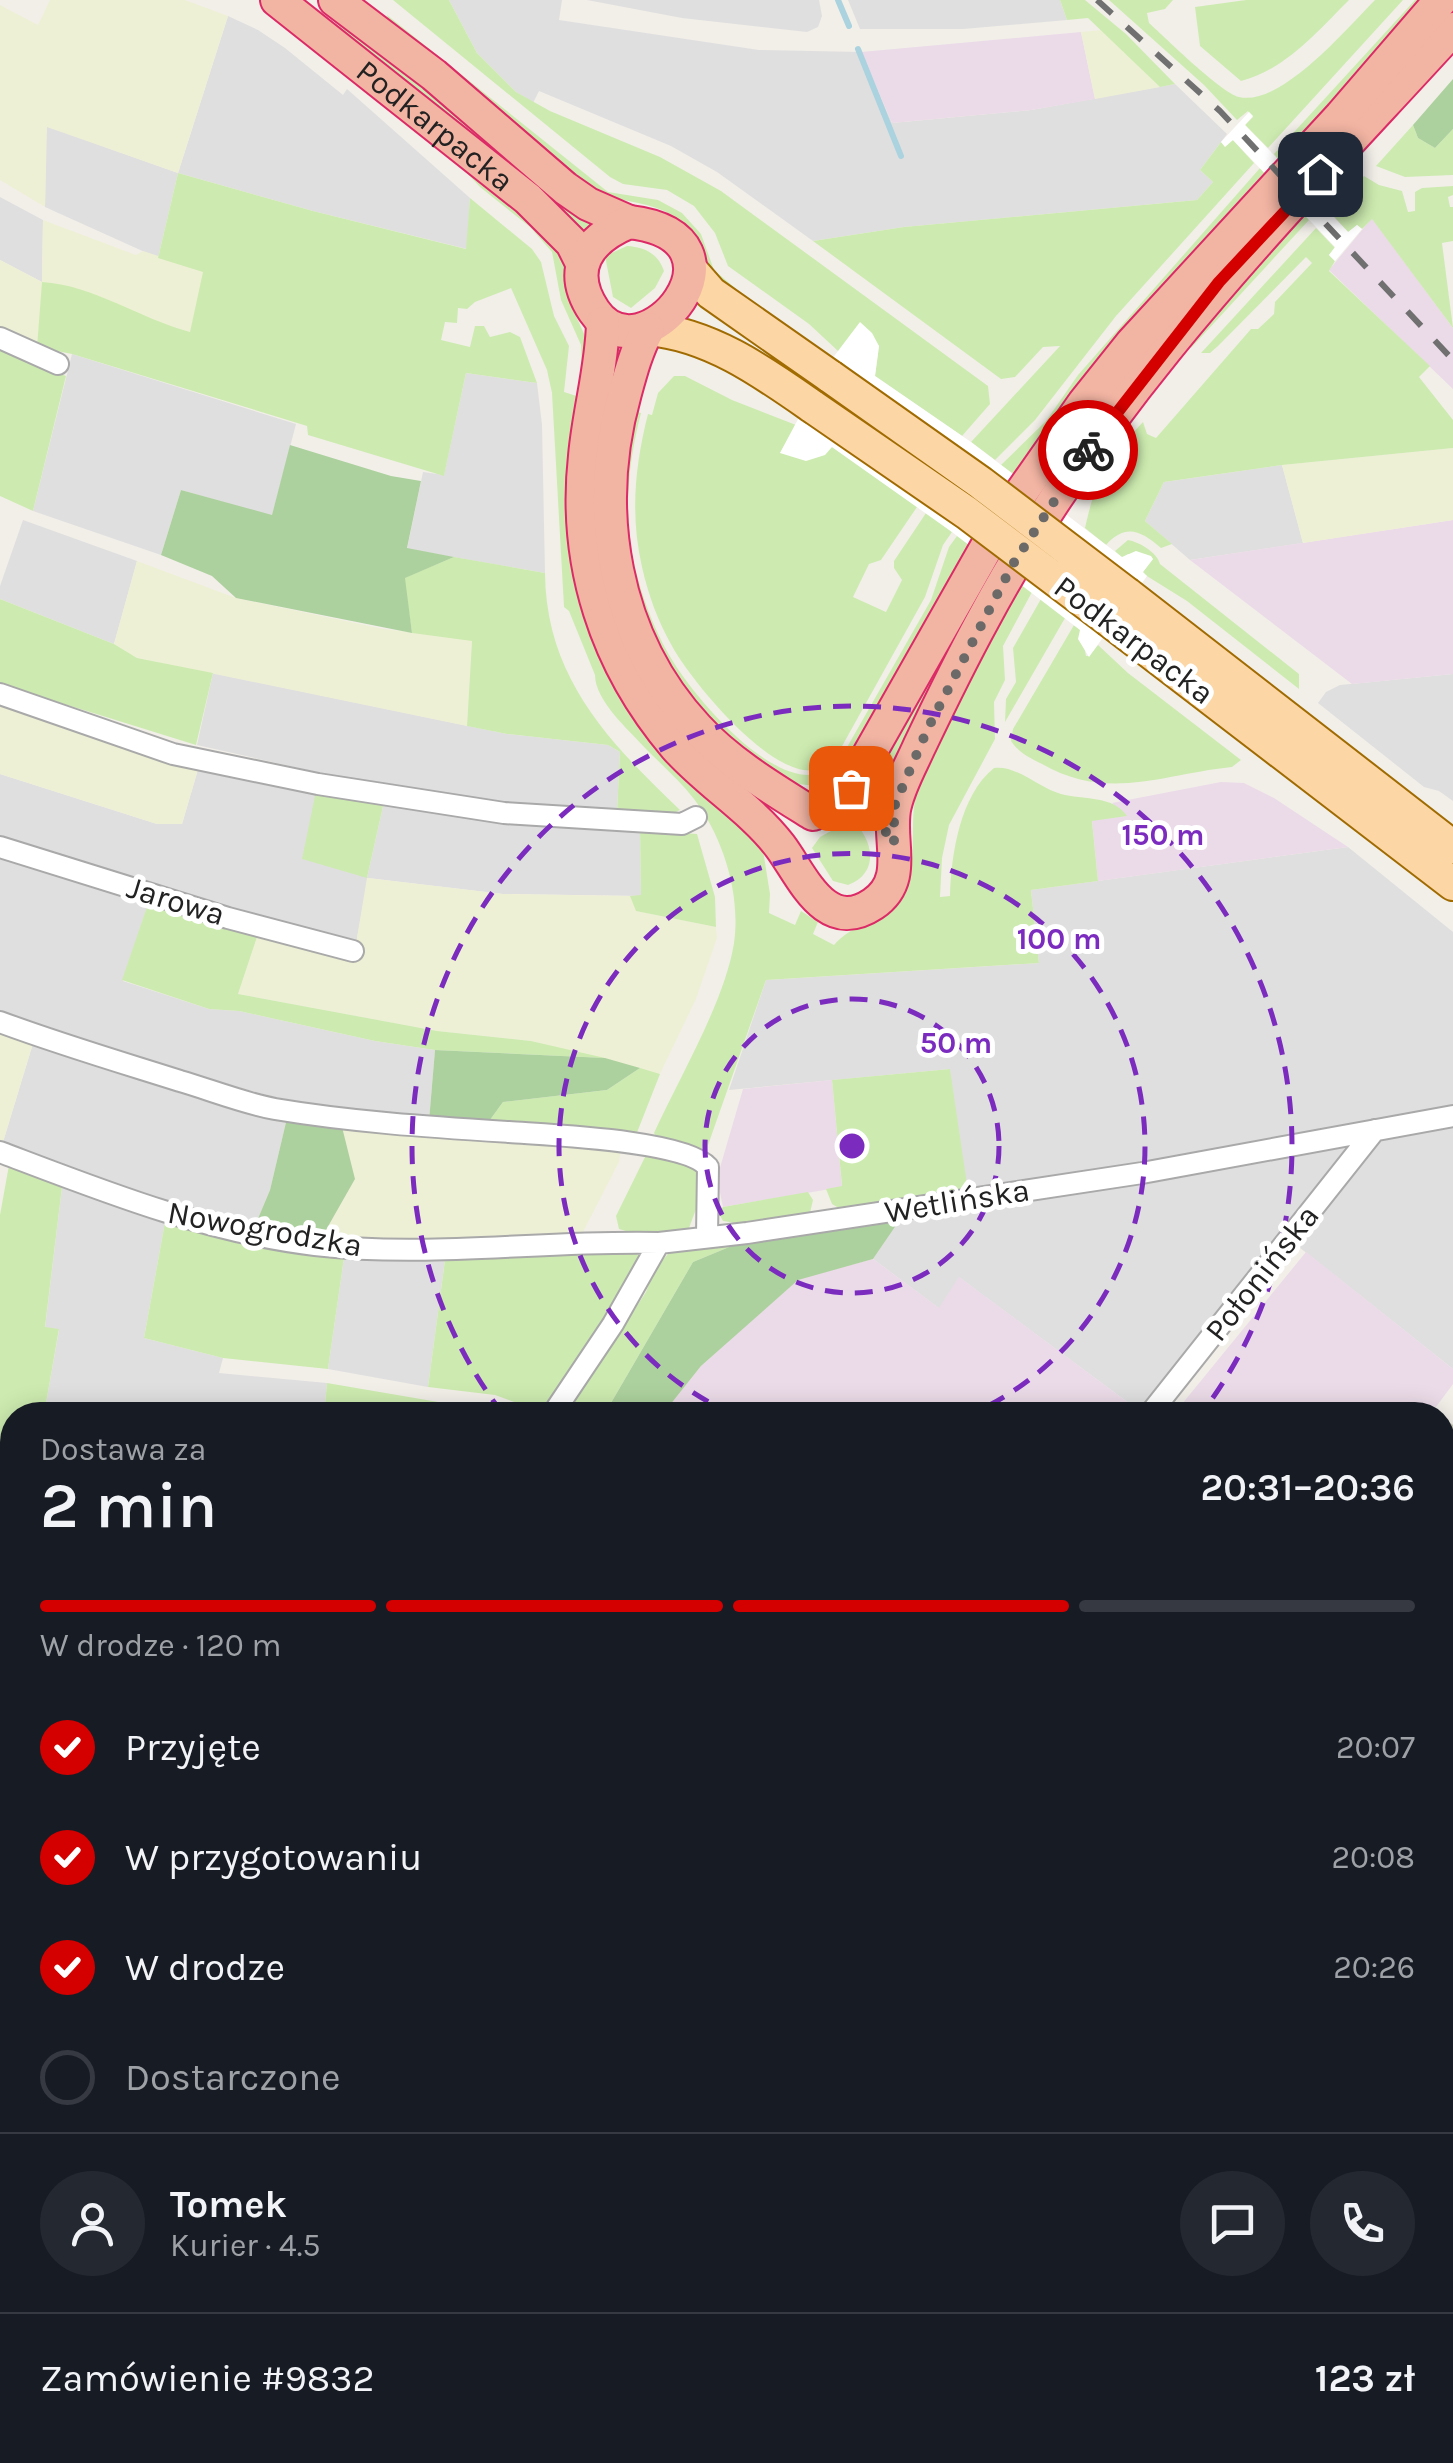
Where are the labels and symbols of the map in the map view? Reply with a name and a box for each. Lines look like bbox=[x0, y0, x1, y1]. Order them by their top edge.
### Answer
street label: Podkarpacka bbox=[349, 52, 521, 199]
pin bbox=[1278, 132, 1363, 217]
courier bbox=[1038, 400, 1138, 500]
street label: Podkarpacka bbox=[1047, 568, 1221, 712]
pin bbox=[809, 746, 894, 831]
text: 150 m bbox=[1121, 817, 1205, 853]
street label: Jarowa bbox=[123, 869, 229, 933]
text: 100 m bbox=[1017, 921, 1101, 957]
text: 50 m bbox=[920, 1025, 992, 1061]
centre of rings bbox=[834, 1128, 870, 1164]
street label: Wetlińska bbox=[882, 1171, 1032, 1231]
street label: Nowogrodzka bbox=[165, 1194, 365, 1264]
street label: Połonińska bbox=[1197, 1198, 1327, 1348]

